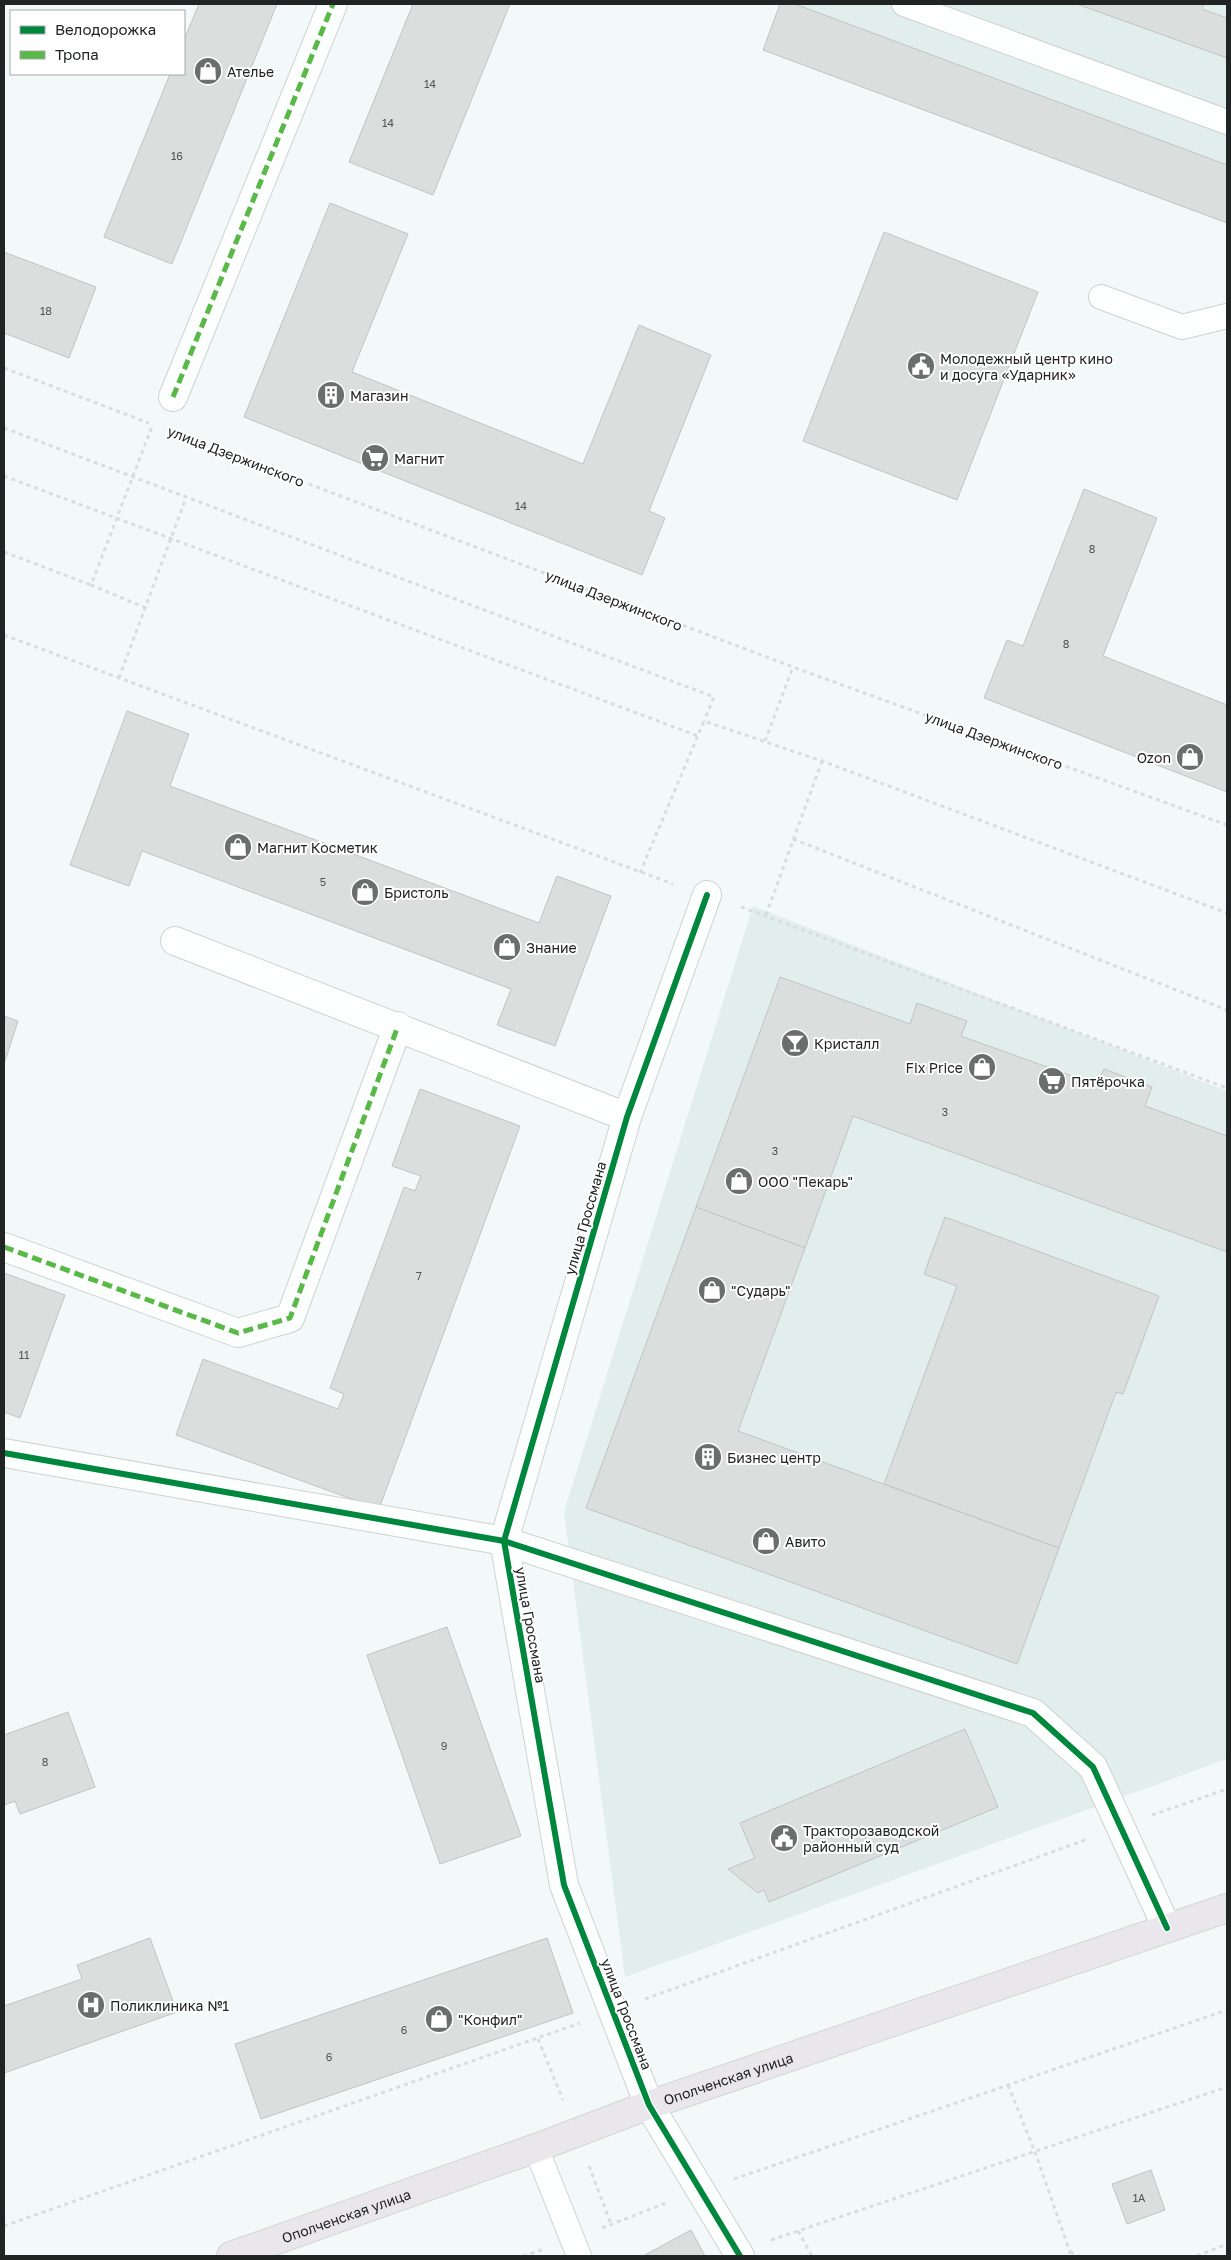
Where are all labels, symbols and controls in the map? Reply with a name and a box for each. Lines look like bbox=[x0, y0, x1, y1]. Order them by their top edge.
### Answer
legend bbox=[10, 10, 185, 75]
text: Велодорожка bbox=[55, 20, 156, 38]
text: Тропа bbox=[55, 45, 99, 63]
shop icon: Ателье bbox=[193, 56, 223, 86]
place label: Ателье bbox=[227, 63, 274, 80]
house number: 14 bbox=[424, 77, 436, 90]
house number: 14 bbox=[382, 116, 394, 129]
house number: 16 bbox=[171, 149, 183, 162]
house number: 18 bbox=[40, 304, 52, 317]
place label: Молодежный центр кино и досуга «Ударник» bbox=[940, 350, 1113, 383]
public building icon: Молодежный центр кино и досуга «Ударник» bbox=[906, 351, 936, 381]
building icon: Магазин bbox=[316, 380, 346, 410]
place label: Магазин bbox=[350, 387, 408, 404]
street label: улица Дзержинского bbox=[165, 422, 307, 490]
supermarket icon: Магнит bbox=[360, 443, 390, 473]
place label: Магнит bbox=[394, 450, 444, 467]
house number: 14 bbox=[515, 499, 527, 512]
house number: 8 bbox=[1089, 542, 1096, 555]
street label: улица Дзержинского bbox=[543, 566, 685, 634]
house number: 8 bbox=[1063, 637, 1070, 650]
street label: улица Дзержинского bbox=[923, 707, 1065, 773]
shop icon: Ozon bbox=[1175, 742, 1205, 772]
place label: Ozon bbox=[1137, 749, 1171, 766]
shop icon: Магнит Косметик bbox=[223, 832, 253, 862]
place label: Магнит Косметик bbox=[257, 839, 378, 856]
house number: 5 bbox=[320, 875, 326, 888]
shop icon: Бристоль bbox=[350, 877, 380, 907]
place label: Бристоль bbox=[384, 884, 449, 901]
shop icon: Знание bbox=[492, 932, 522, 962]
place label: Знание bbox=[526, 939, 577, 956]
bar icon: Кристалл bbox=[780, 1028, 810, 1058]
place label: Кристалл bbox=[814, 1035, 879, 1052]
shop icon: Fix Price bbox=[967, 1052, 997, 1082]
place label: Fix Price bbox=[906, 1059, 963, 1076]
supermarket icon: Пятёрочка bbox=[1037, 1066, 1067, 1096]
place label: Пятёрочка bbox=[1071, 1073, 1145, 1090]
house number: 3 bbox=[942, 1105, 948, 1118]
house number: 3 bbox=[772, 1144, 778, 1157]
street label: улица Гроссмана bbox=[561, 1159, 609, 1277]
shop icon: ООО "Пекарь" bbox=[724, 1166, 754, 1196]
place label: ООО "Пекарь" bbox=[758, 1173, 853, 1190]
house number: 7 bbox=[416, 1269, 422, 1282]
shop icon: "Сударь" bbox=[697, 1275, 727, 1305]
place label: "Сударь" bbox=[731, 1282, 791, 1299]
house number: 11 bbox=[19, 1348, 29, 1361]
building icon: Бизнес центр bbox=[693, 1442, 723, 1472]
place label: Бизнес центр bbox=[727, 1449, 821, 1466]
shop icon: Авито bbox=[751, 1526, 781, 1556]
place label: Авито bbox=[785, 1533, 826, 1550]
street label: улица Гроссмана bbox=[512, 1566, 550, 1684]
house number: 9 bbox=[441, 1739, 447, 1752]
house number: 8 bbox=[42, 1755, 49, 1768]
place label: Тракторозаводской районный суд bbox=[803, 1822, 939, 1855]
public building icon: Тракторозаводской районный суд bbox=[769, 1823, 799, 1853]
street label: улица Гроссмана bbox=[598, 1956, 656, 2072]
hospital icon: Поликлиника №1 bbox=[76, 1990, 106, 2020]
place label: Поликлиника №1 bbox=[110, 1997, 229, 2014]
shop icon: "Конфил" bbox=[424, 2004, 454, 2034]
place label: "Конфил" bbox=[458, 2011, 522, 2028]
house number: 6 bbox=[401, 2023, 408, 2036]
street label: Ополченская улица bbox=[661, 2048, 795, 2108]
house number: 6 bbox=[326, 2050, 333, 2063]
street label: Ополченская улица bbox=[279, 2185, 413, 2246]
house number: 1А bbox=[1133, 2191, 1146, 2204]

